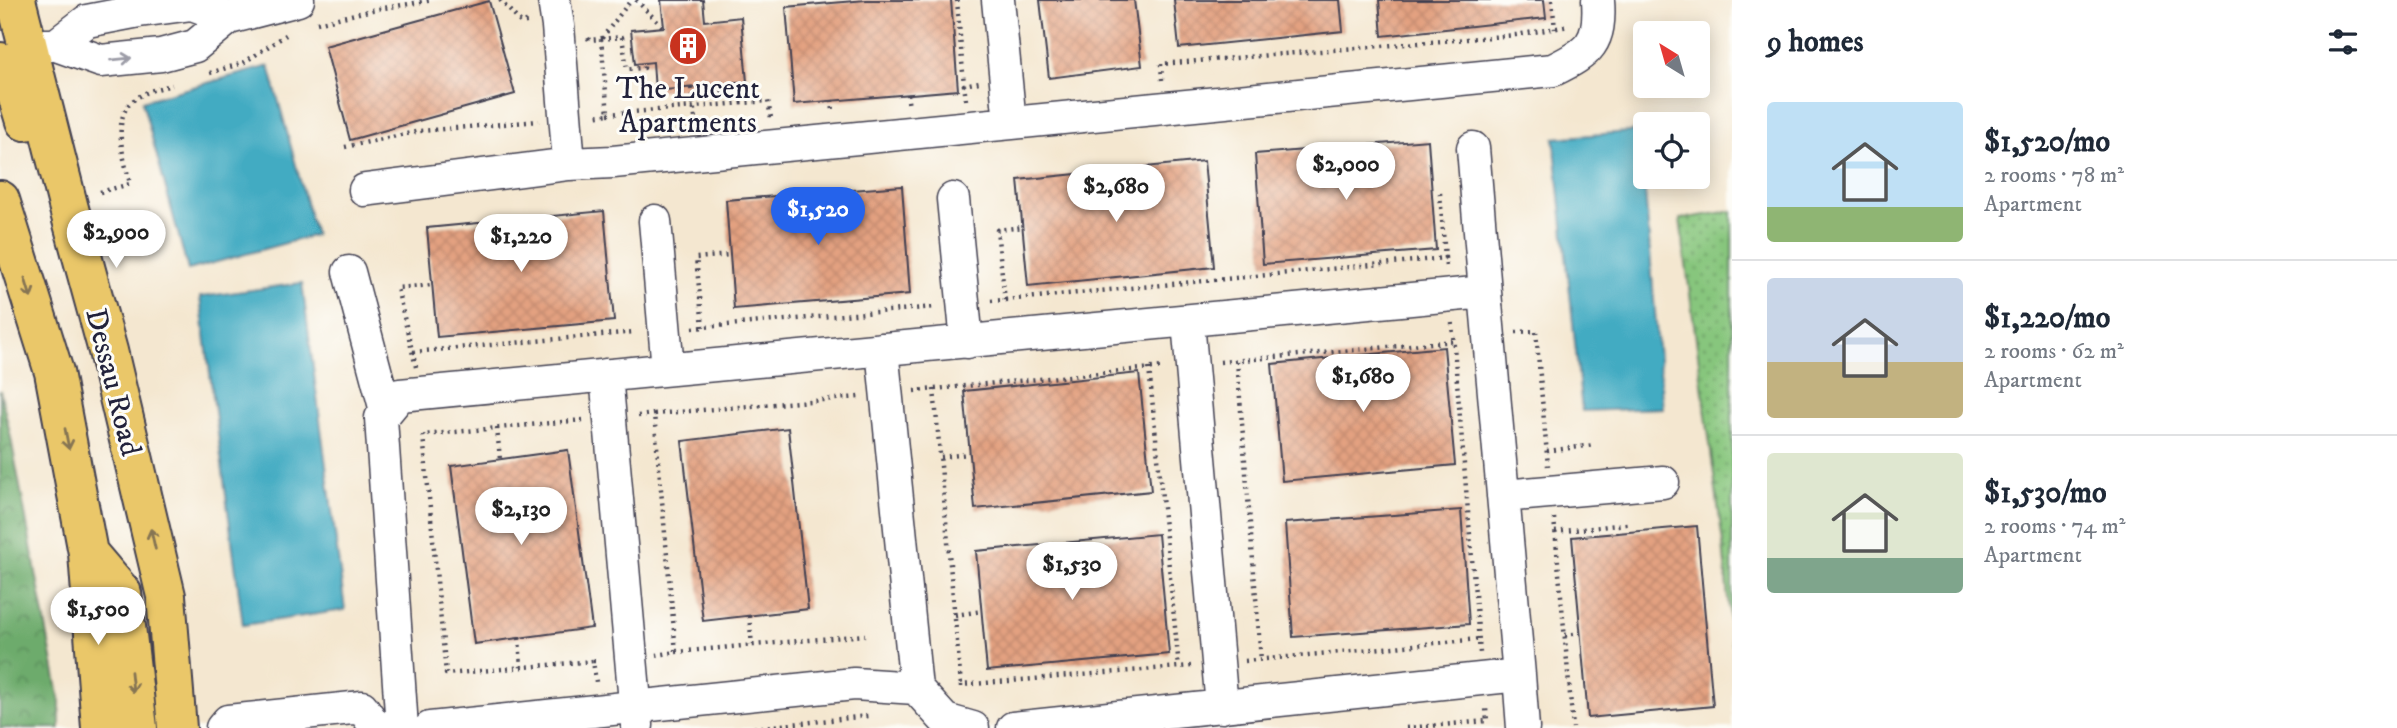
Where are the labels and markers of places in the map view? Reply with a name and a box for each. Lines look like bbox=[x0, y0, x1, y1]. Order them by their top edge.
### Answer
building icon: The Lucent Apartments bbox=[667, 25, 709, 67]
place label: The Lucent Apartments bbox=[616, 71, 760, 142]
pin: $2,000 bbox=[1289, 142, 1403, 202]
pin: $2,680 bbox=[1059, 164, 1173, 224]
pin: $1,520 bbox=[761, 188, 875, 247]
pin: $2,900 bbox=[59, 210, 173, 270]
pin: $1,220 bbox=[464, 215, 578, 274]
pin: $1,680 bbox=[1306, 354, 1420, 414]
pin: $2,130 bbox=[464, 488, 578, 547]
pin: $1,530 bbox=[1015, 542, 1129, 602]
pin: $1,500 bbox=[41, 588, 155, 647]

